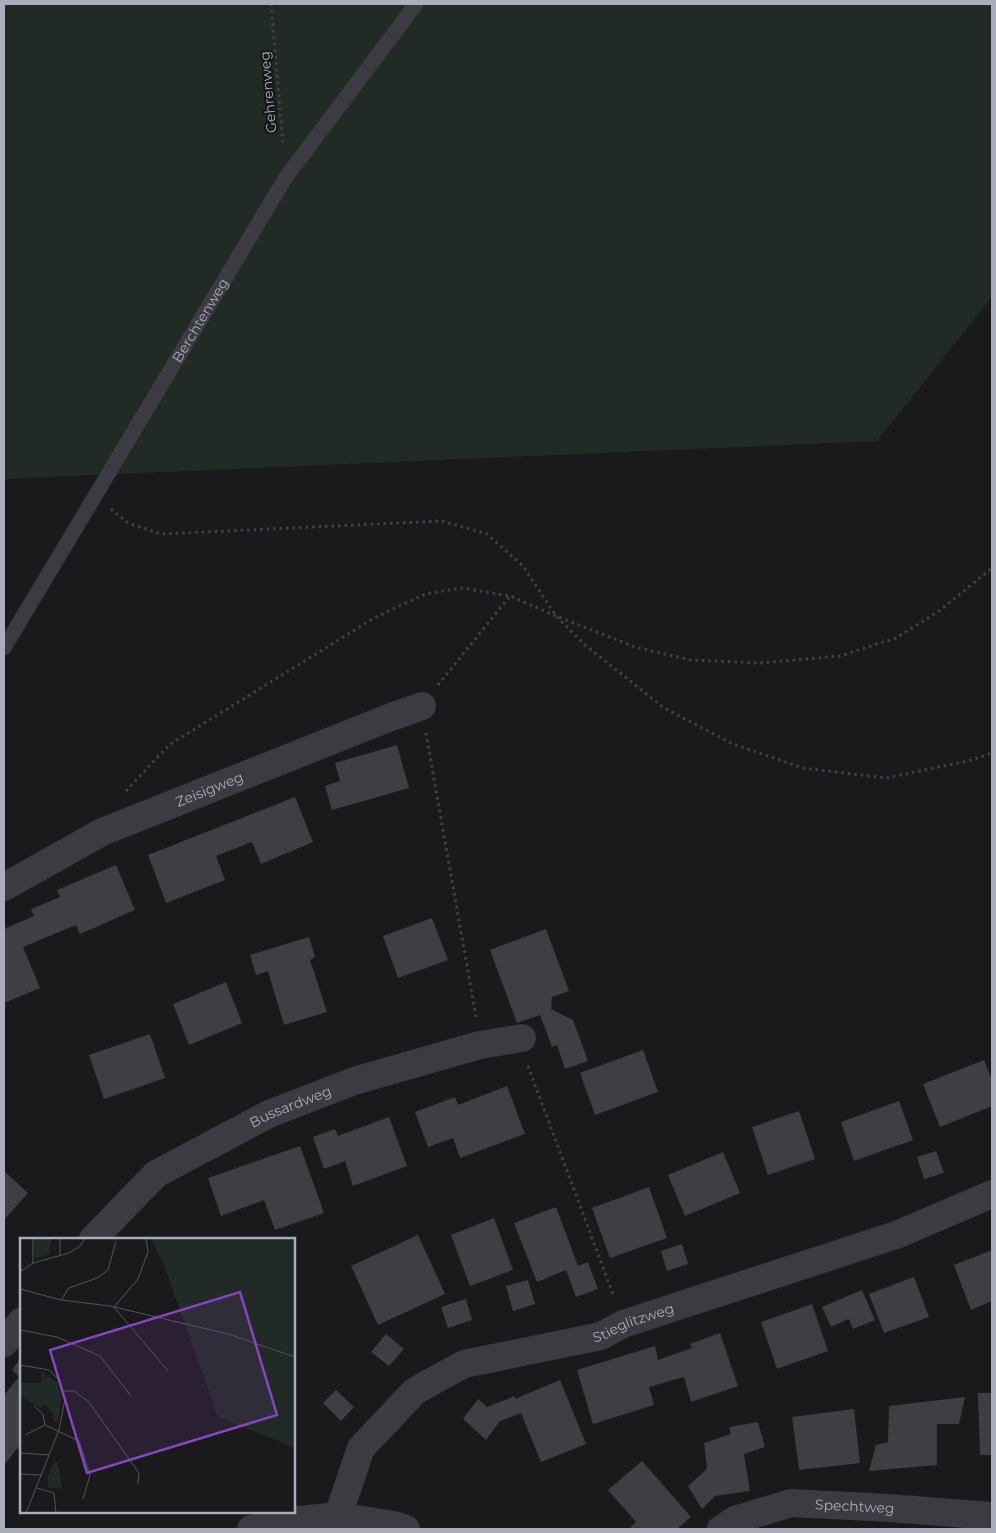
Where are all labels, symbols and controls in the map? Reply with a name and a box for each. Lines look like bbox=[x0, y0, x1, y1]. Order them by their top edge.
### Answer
street label: Gehrenweg bbox=[255, 50, 281, 134]
street label: Berchtenweg bbox=[168, 275, 232, 366]
street label: Zeisigweg bbox=[173, 768, 246, 811]
street label: Bussardweg bbox=[246, 1082, 334, 1132]
inset map bbox=[20, 1238, 295, 1513]
street label: Stieglitzweg bbox=[591, 1299, 676, 1346]
street label: Spechtweg bbox=[815, 1495, 895, 1517]

